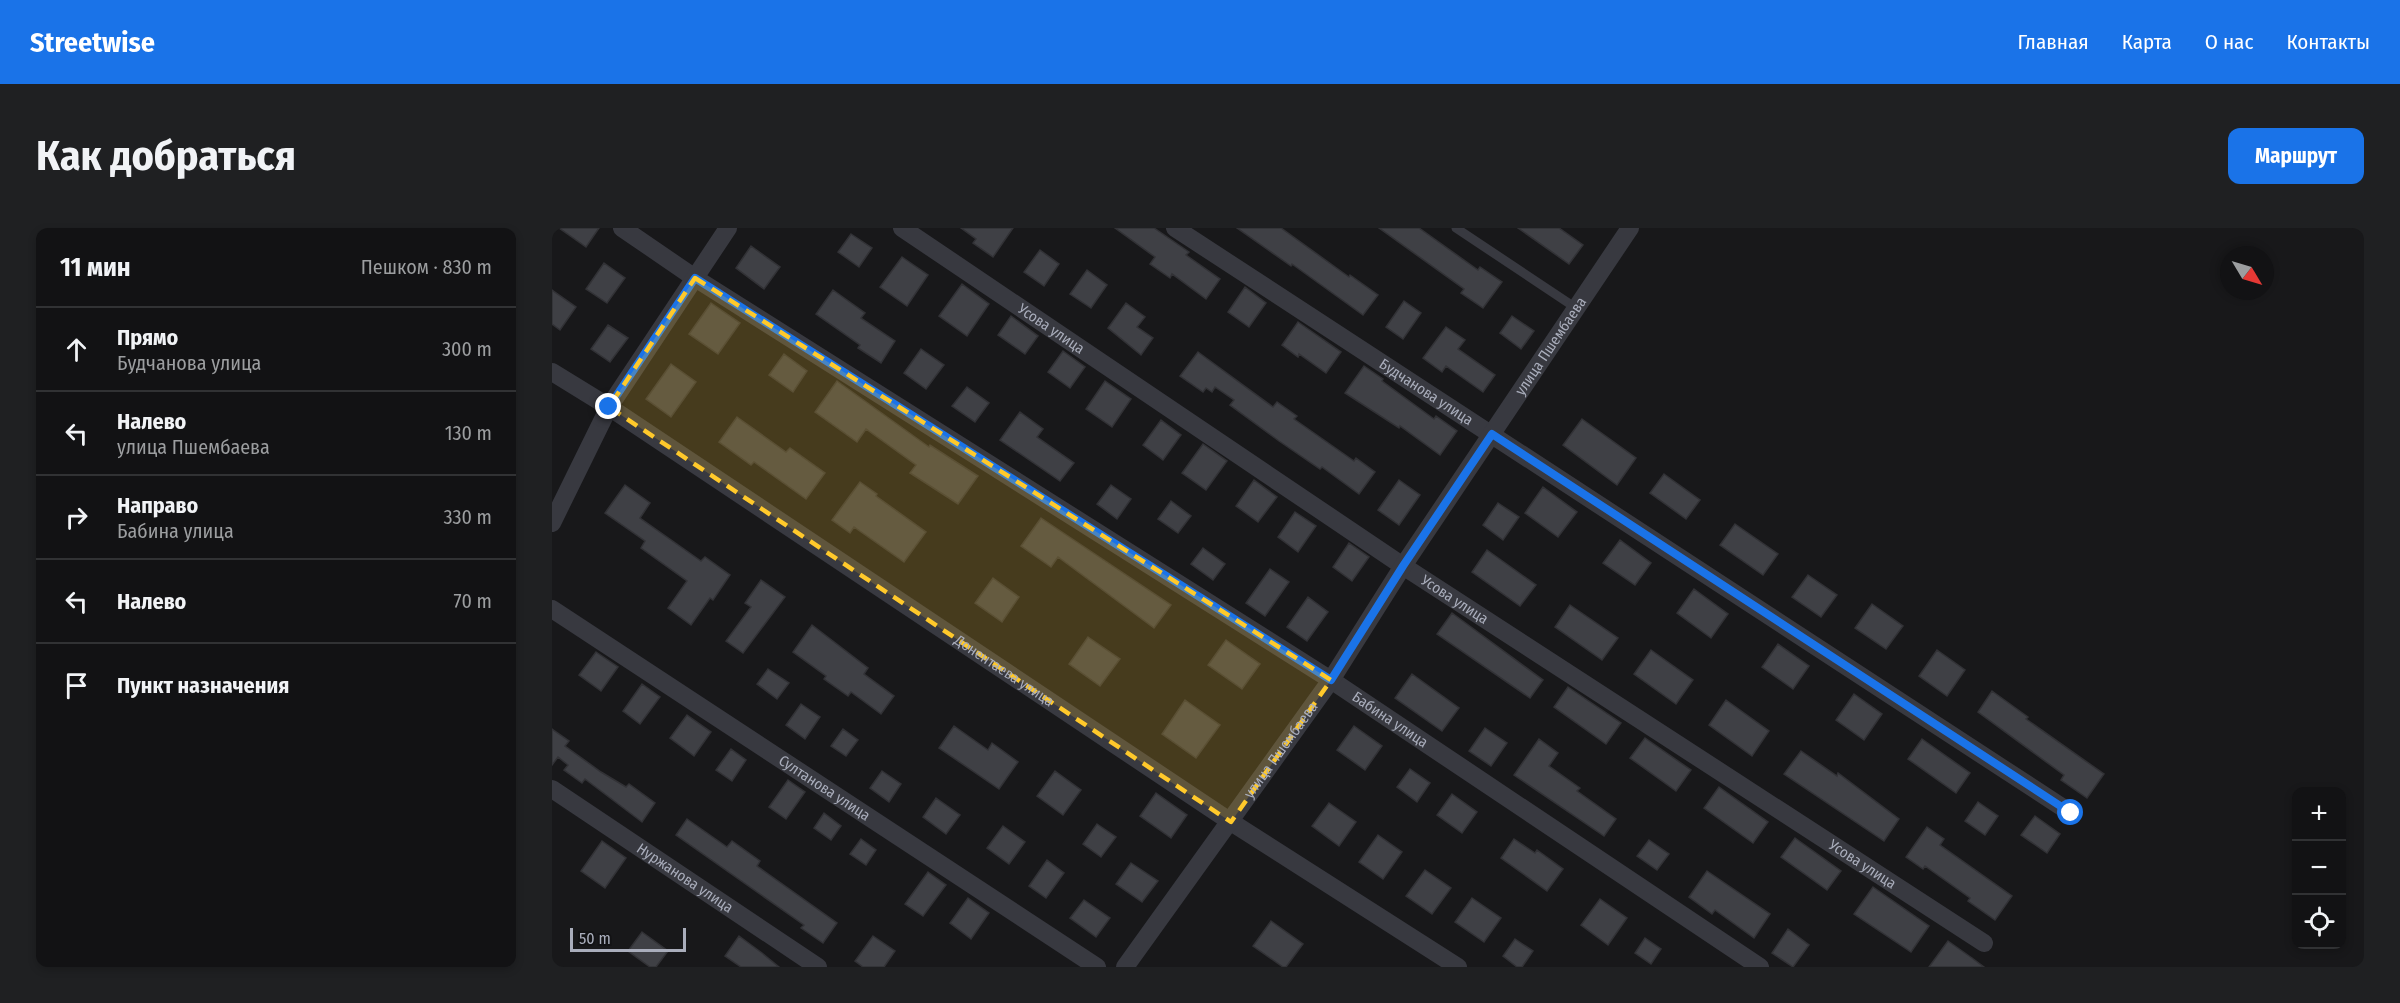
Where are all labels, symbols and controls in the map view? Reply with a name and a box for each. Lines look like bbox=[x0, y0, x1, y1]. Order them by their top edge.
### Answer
text: Streetwise bbox=[30, 26, 155, 59]
text: Главная bbox=[2018, 29, 2089, 55]
text: Карта bbox=[2122, 29, 2172, 55]
text: О нас bbox=[2205, 29, 2253, 55]
text: Контакты bbox=[2286, 29, 2370, 55]
button: Маршрут bbox=[2228, 128, 2364, 184]
text: Как добраться bbox=[36, 131, 296, 181]
north arrow bbox=[2220, 246, 2274, 300]
text: 11 мин bbox=[60, 252, 131, 283]
text: Пешком · 830 m bbox=[361, 255, 492, 279]
street label: улица Пшембаева bbox=[1511, 293, 1590, 399]
street label: Усова улица bbox=[1014, 299, 1088, 358]
text: Прямо bbox=[117, 324, 178, 351]
icon: ahead bbox=[60, 333, 93, 366]
text: 300 m bbox=[442, 337, 492, 361]
text: Будчанова улица bbox=[117, 351, 261, 375]
street label: Будчанова улица bbox=[1376, 355, 1476, 429]
route end bbox=[595, 393, 621, 419]
text: Налево bbox=[117, 408, 186, 435]
icon: left bbox=[60, 417, 93, 450]
text: 130 m bbox=[445, 421, 492, 445]
text: улица Пшембаева bbox=[117, 435, 270, 459]
text: Направо bbox=[117, 492, 198, 519]
icon: right bbox=[60, 501, 93, 534]
text: 330 m bbox=[443, 505, 492, 529]
text: Бабина улица bbox=[117, 519, 234, 543]
street label: Усова улица bbox=[1417, 571, 1492, 628]
icon: left bbox=[60, 585, 93, 618]
text: Налево bbox=[117, 588, 186, 615]
text: 70 m bbox=[454, 589, 492, 613]
street label: Донентаева улица bbox=[950, 630, 1057, 710]
icon: arrive bbox=[60, 669, 93, 702]
text: Пункт назначения bbox=[117, 672, 289, 699]
street label: Бабина улица bbox=[1349, 688, 1432, 751]
street label: улица Пшембаева bbox=[1240, 698, 1321, 802]
street label: Султанова улица bbox=[775, 751, 874, 825]
map controls bbox=[2292, 787, 2346, 949]
button: + bbox=[2292, 787, 2346, 841]
route start bbox=[2057, 799, 2083, 825]
street label: Усова улица bbox=[1825, 835, 1899, 893]
street label: Нуржанова улица bbox=[633, 839, 737, 917]
button: − bbox=[2292, 841, 2346, 895]
button: locate bbox=[2292, 895, 2346, 949]
scale bar bbox=[570, 925, 686, 952]
text: 50 m bbox=[579, 929, 611, 948]

